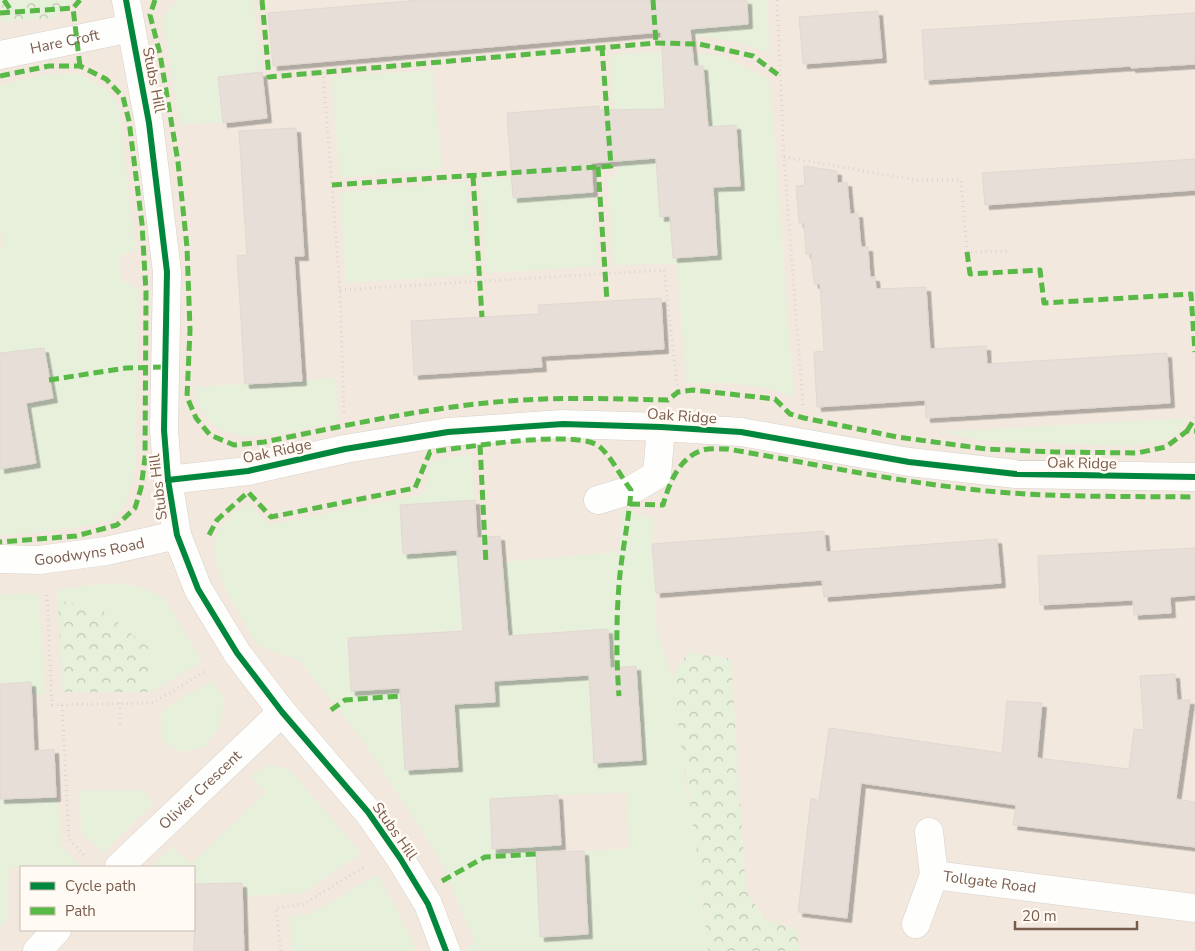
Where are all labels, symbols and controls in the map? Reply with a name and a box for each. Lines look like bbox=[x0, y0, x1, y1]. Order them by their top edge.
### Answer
street label: Hare Croft bbox=[28, 25, 102, 59]
street label: Stubs Hill bbox=[138, 45, 170, 115]
street label: Oak Ridge bbox=[646, 404, 718, 428]
street label: Oak Ridge bbox=[241, 434, 313, 468]
street label: Stubs Hill bbox=[144, 452, 172, 521]
street label: Oak Ridge bbox=[1047, 452, 1117, 474]
street label: Goodwyns Road bbox=[33, 533, 146, 571]
street label: Olivier Crescent bbox=[154, 745, 246, 834]
street label: Stubs Hill bbox=[368, 798, 423, 864]
legend bbox=[20, 866, 195, 931]
street label: Tollgate Road bbox=[942, 866, 1037, 898]
text: Cycle path bbox=[65, 876, 136, 896]
scale bar bbox=[1015, 898, 1138, 930]
text: Path bbox=[65, 901, 96, 921]
text: 20 m bbox=[1022, 906, 1057, 926]

